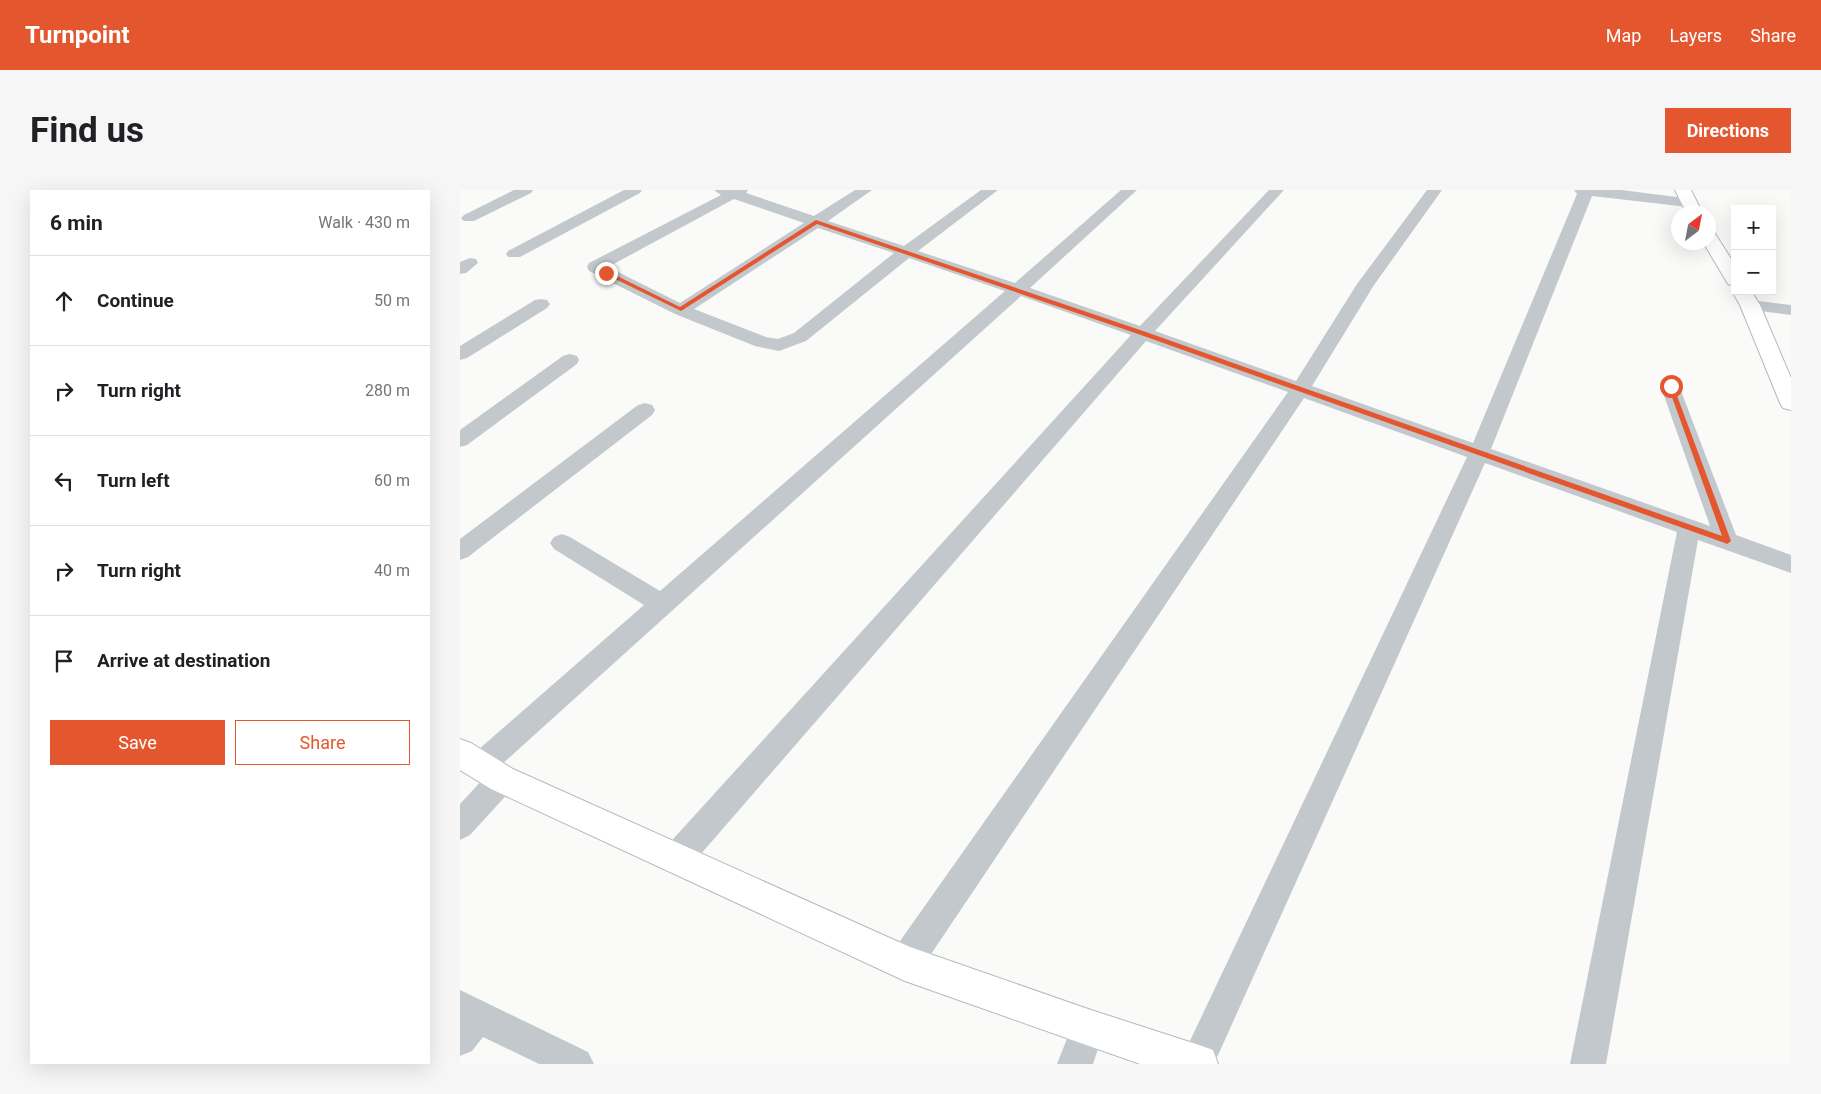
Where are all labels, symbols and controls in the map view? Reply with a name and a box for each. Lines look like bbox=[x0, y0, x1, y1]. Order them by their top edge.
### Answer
text: Turnpoint bbox=[25, 21, 130, 49]
text: Map bbox=[1606, 25, 1641, 46]
text: Layers bbox=[1669, 25, 1722, 46]
text: Share bbox=[1750, 25, 1796, 46]
button: Directions bbox=[1665, 108, 1791, 153]
text: Find us bbox=[30, 110, 144, 151]
north arrow bbox=[1671, 205, 1716, 250]
map controls bbox=[1731, 205, 1776, 295]
button: + bbox=[1731, 205, 1776, 250]
text: 6 min bbox=[50, 211, 103, 235]
text: Walk · 430 m bbox=[318, 213, 410, 232]
button: − bbox=[1731, 250, 1776, 295]
route end bbox=[595, 262, 618, 285]
icon: ahead bbox=[50, 287, 78, 315]
text: Continue bbox=[97, 289, 174, 312]
text: 50 m bbox=[374, 291, 410, 310]
route start bbox=[1660, 375, 1683, 398]
icon: right bbox=[50, 377, 78, 405]
text: Turn right bbox=[97, 379, 181, 402]
text: 280 m bbox=[365, 381, 410, 400]
icon: left bbox=[50, 467, 78, 495]
text: Turn left bbox=[97, 469, 170, 492]
text: 60 m bbox=[374, 471, 410, 490]
icon: right bbox=[50, 557, 78, 585]
text: Turn right bbox=[97, 559, 181, 582]
text: 40 m bbox=[374, 561, 410, 580]
icon: arrive bbox=[50, 647, 78, 675]
text: Arrive at destination bbox=[97, 649, 270, 672]
button: Save bbox=[50, 720, 225, 765]
button: Share bbox=[235, 720, 410, 765]

